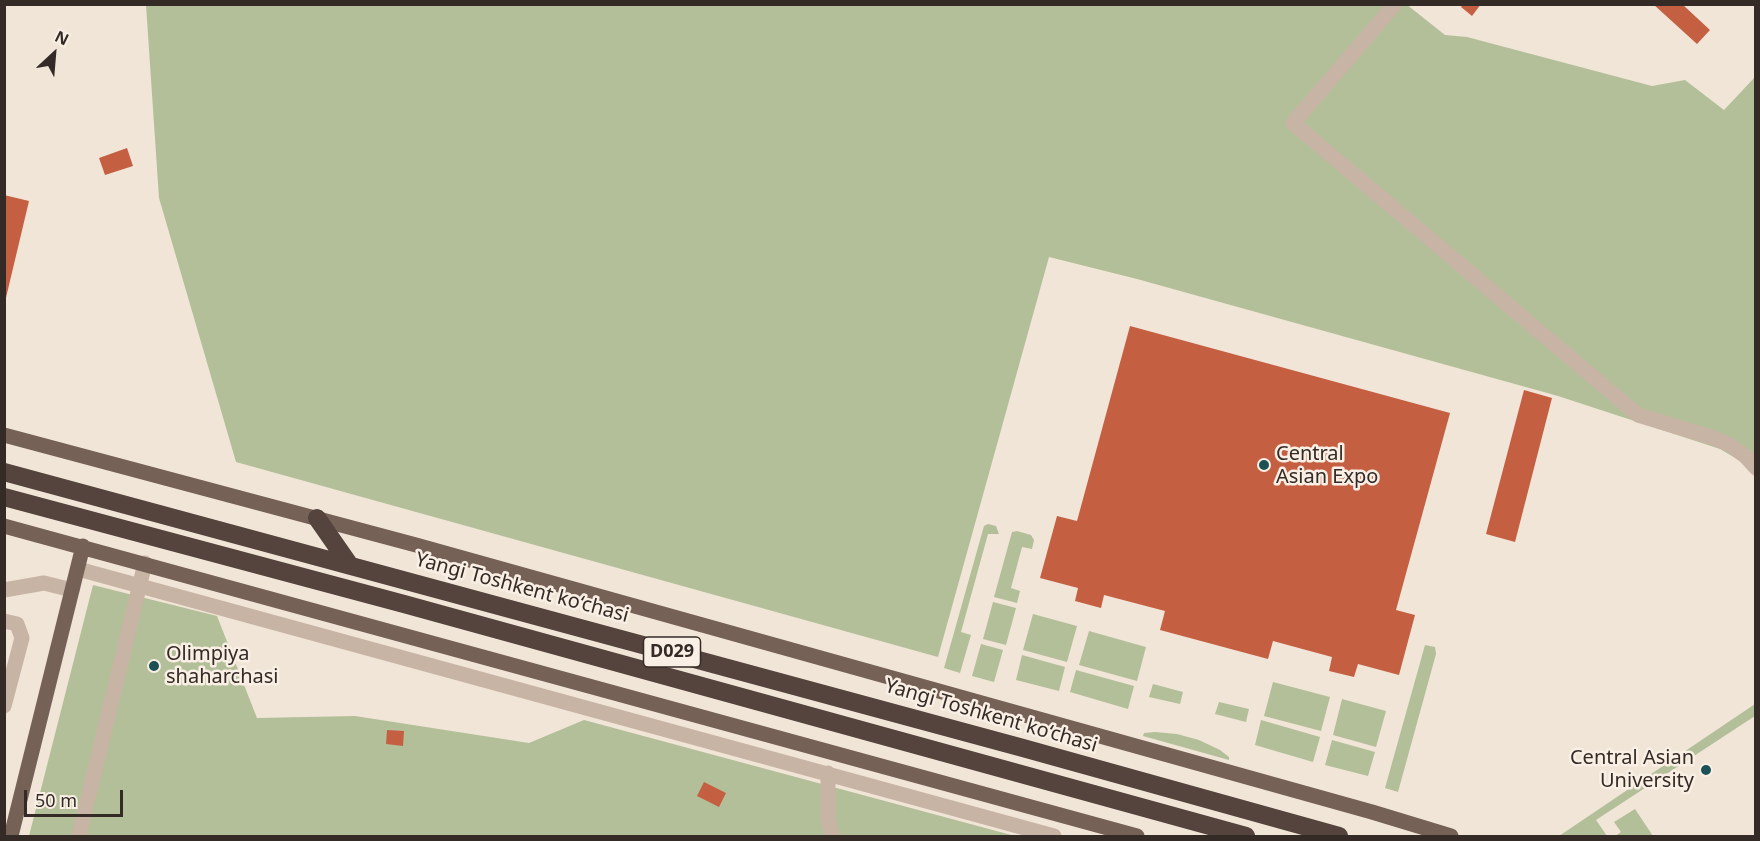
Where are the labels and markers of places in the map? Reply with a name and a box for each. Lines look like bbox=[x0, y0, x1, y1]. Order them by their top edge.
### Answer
place label: Central Asian Expo bbox=[1276, 442, 1378, 489]
marker: Central Asian Expo bbox=[1257, 458, 1271, 472]
place label: Olimpiya shaharchasi bbox=[166, 642, 279, 689]
marker: Olimpiya shaharchasi bbox=[147, 659, 161, 673]
place label: Central Asian University bbox=[1570, 746, 1694, 793]
marker: Central Asian University bbox=[1699, 763, 1713, 777]

